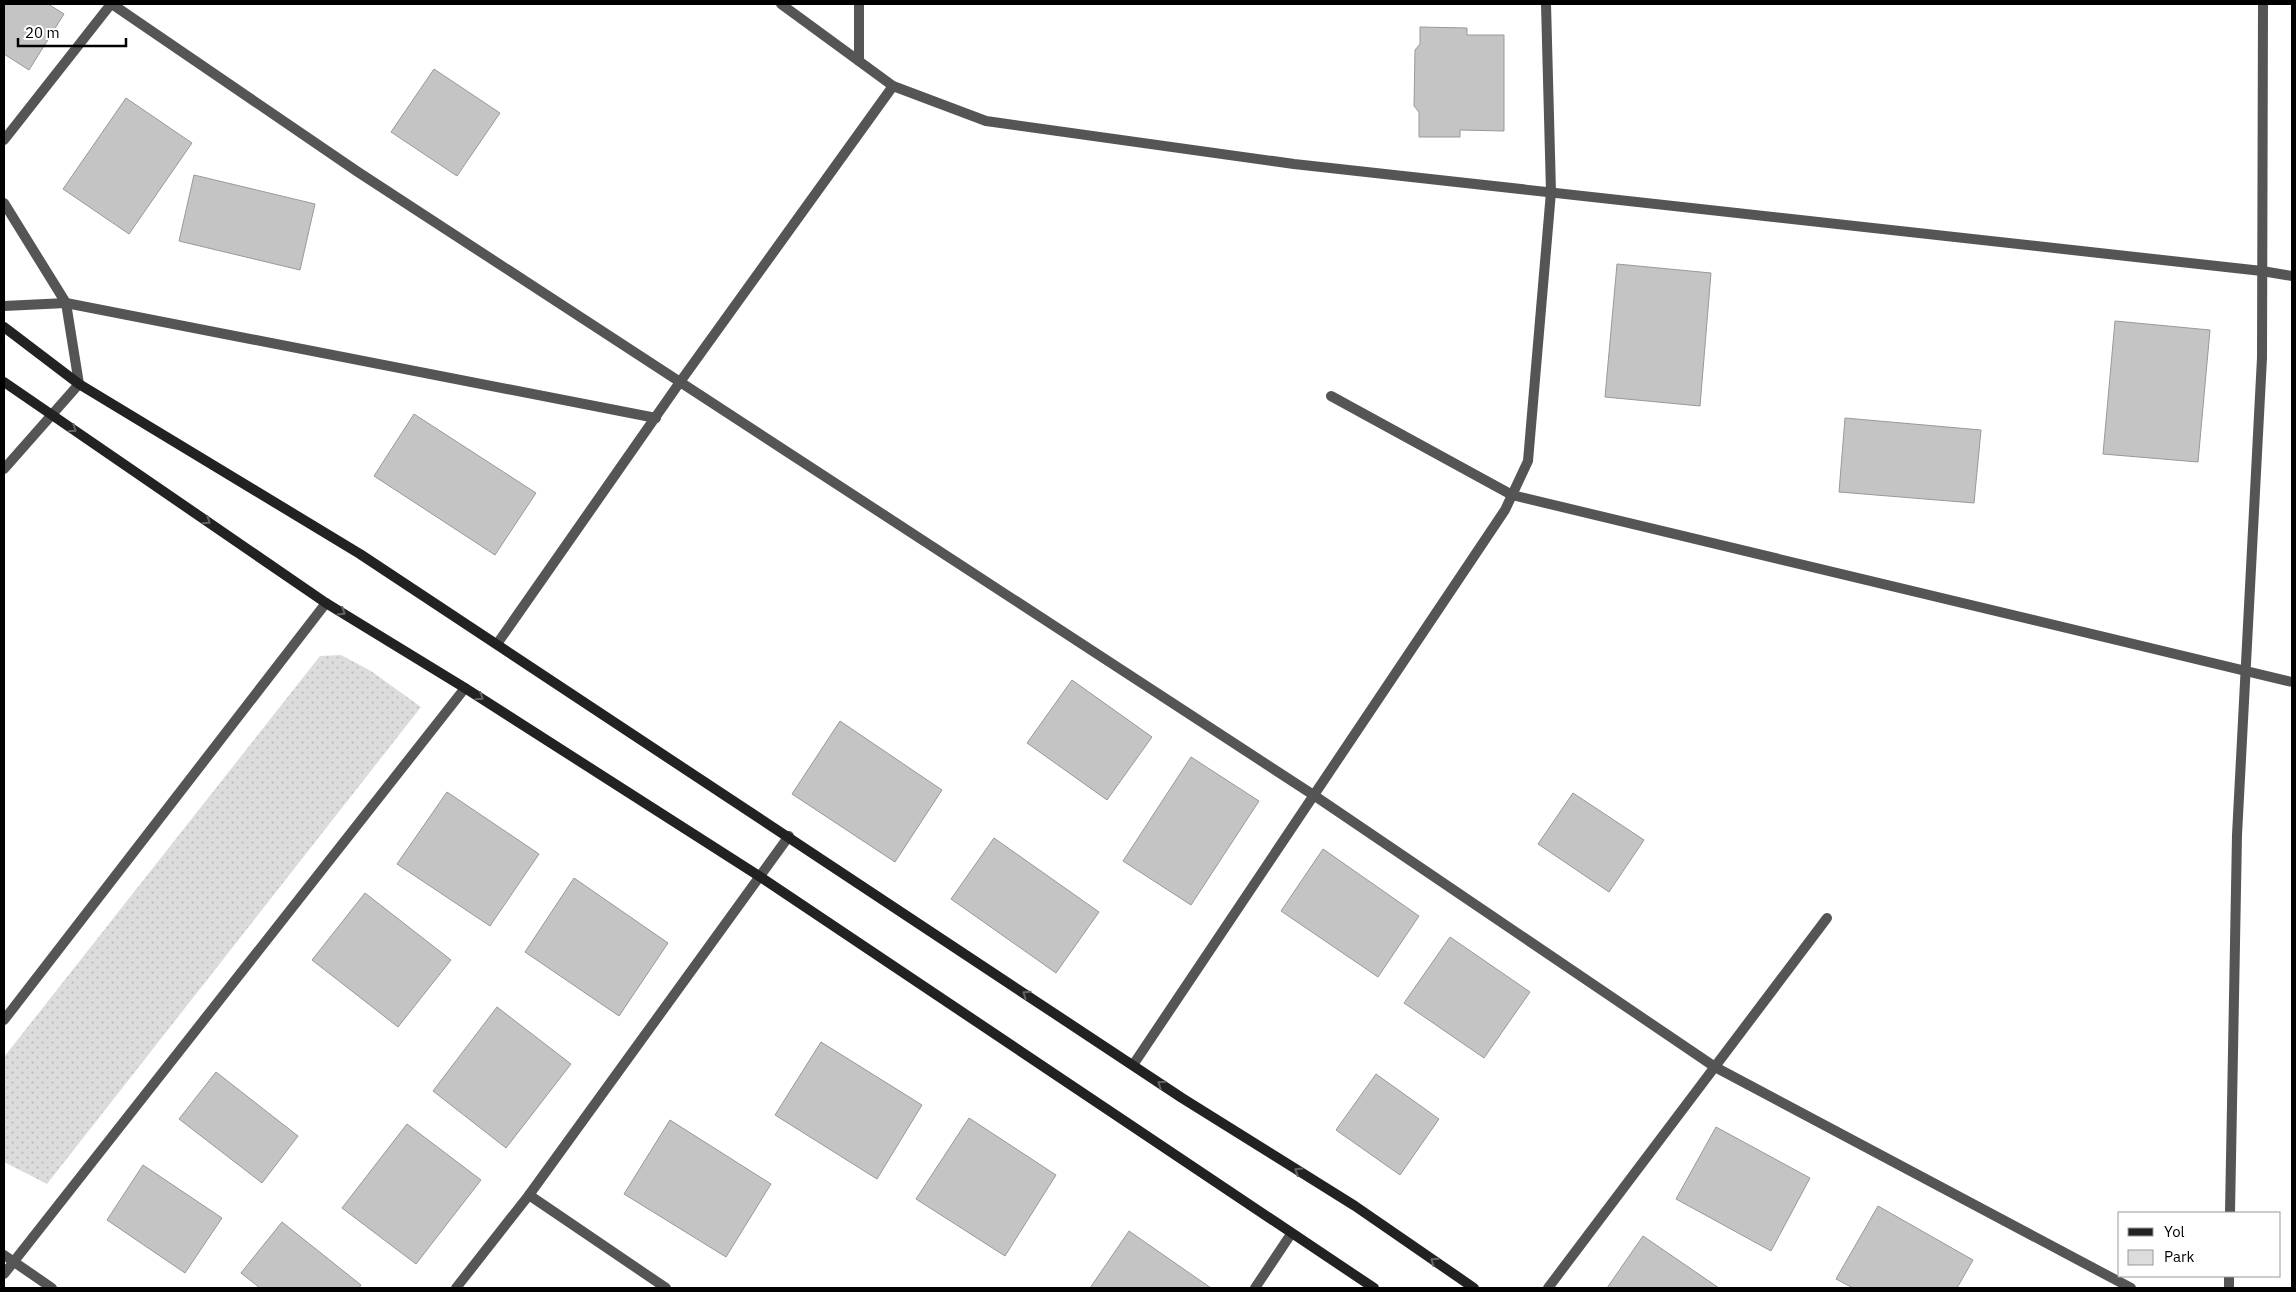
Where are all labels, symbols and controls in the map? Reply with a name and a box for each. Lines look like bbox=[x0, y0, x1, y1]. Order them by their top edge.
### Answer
scale bar bbox=[18, 15, 125, 47]
text: 20 m bbox=[25, 23, 60, 42]
one-way arrow bbox=[67, 423, 77, 432]
one-way arrow bbox=[201, 515, 211, 524]
one-way arrow bbox=[336, 606, 345, 615]
one-way arrow bbox=[475, 691, 484, 701]
one-way arrow bbox=[1022, 991, 1031, 1000]
one-way arrow bbox=[1157, 1081, 1167, 1090]
one-way arrow bbox=[1295, 1167, 1304, 1177]
legend bbox=[2118, 1212, 2281, 1277]
text: Yol bbox=[2164, 1222, 2185, 1241]
text: Park bbox=[2164, 1247, 2194, 1266]
one-way arrow bbox=[1430, 1258, 1439, 1267]

